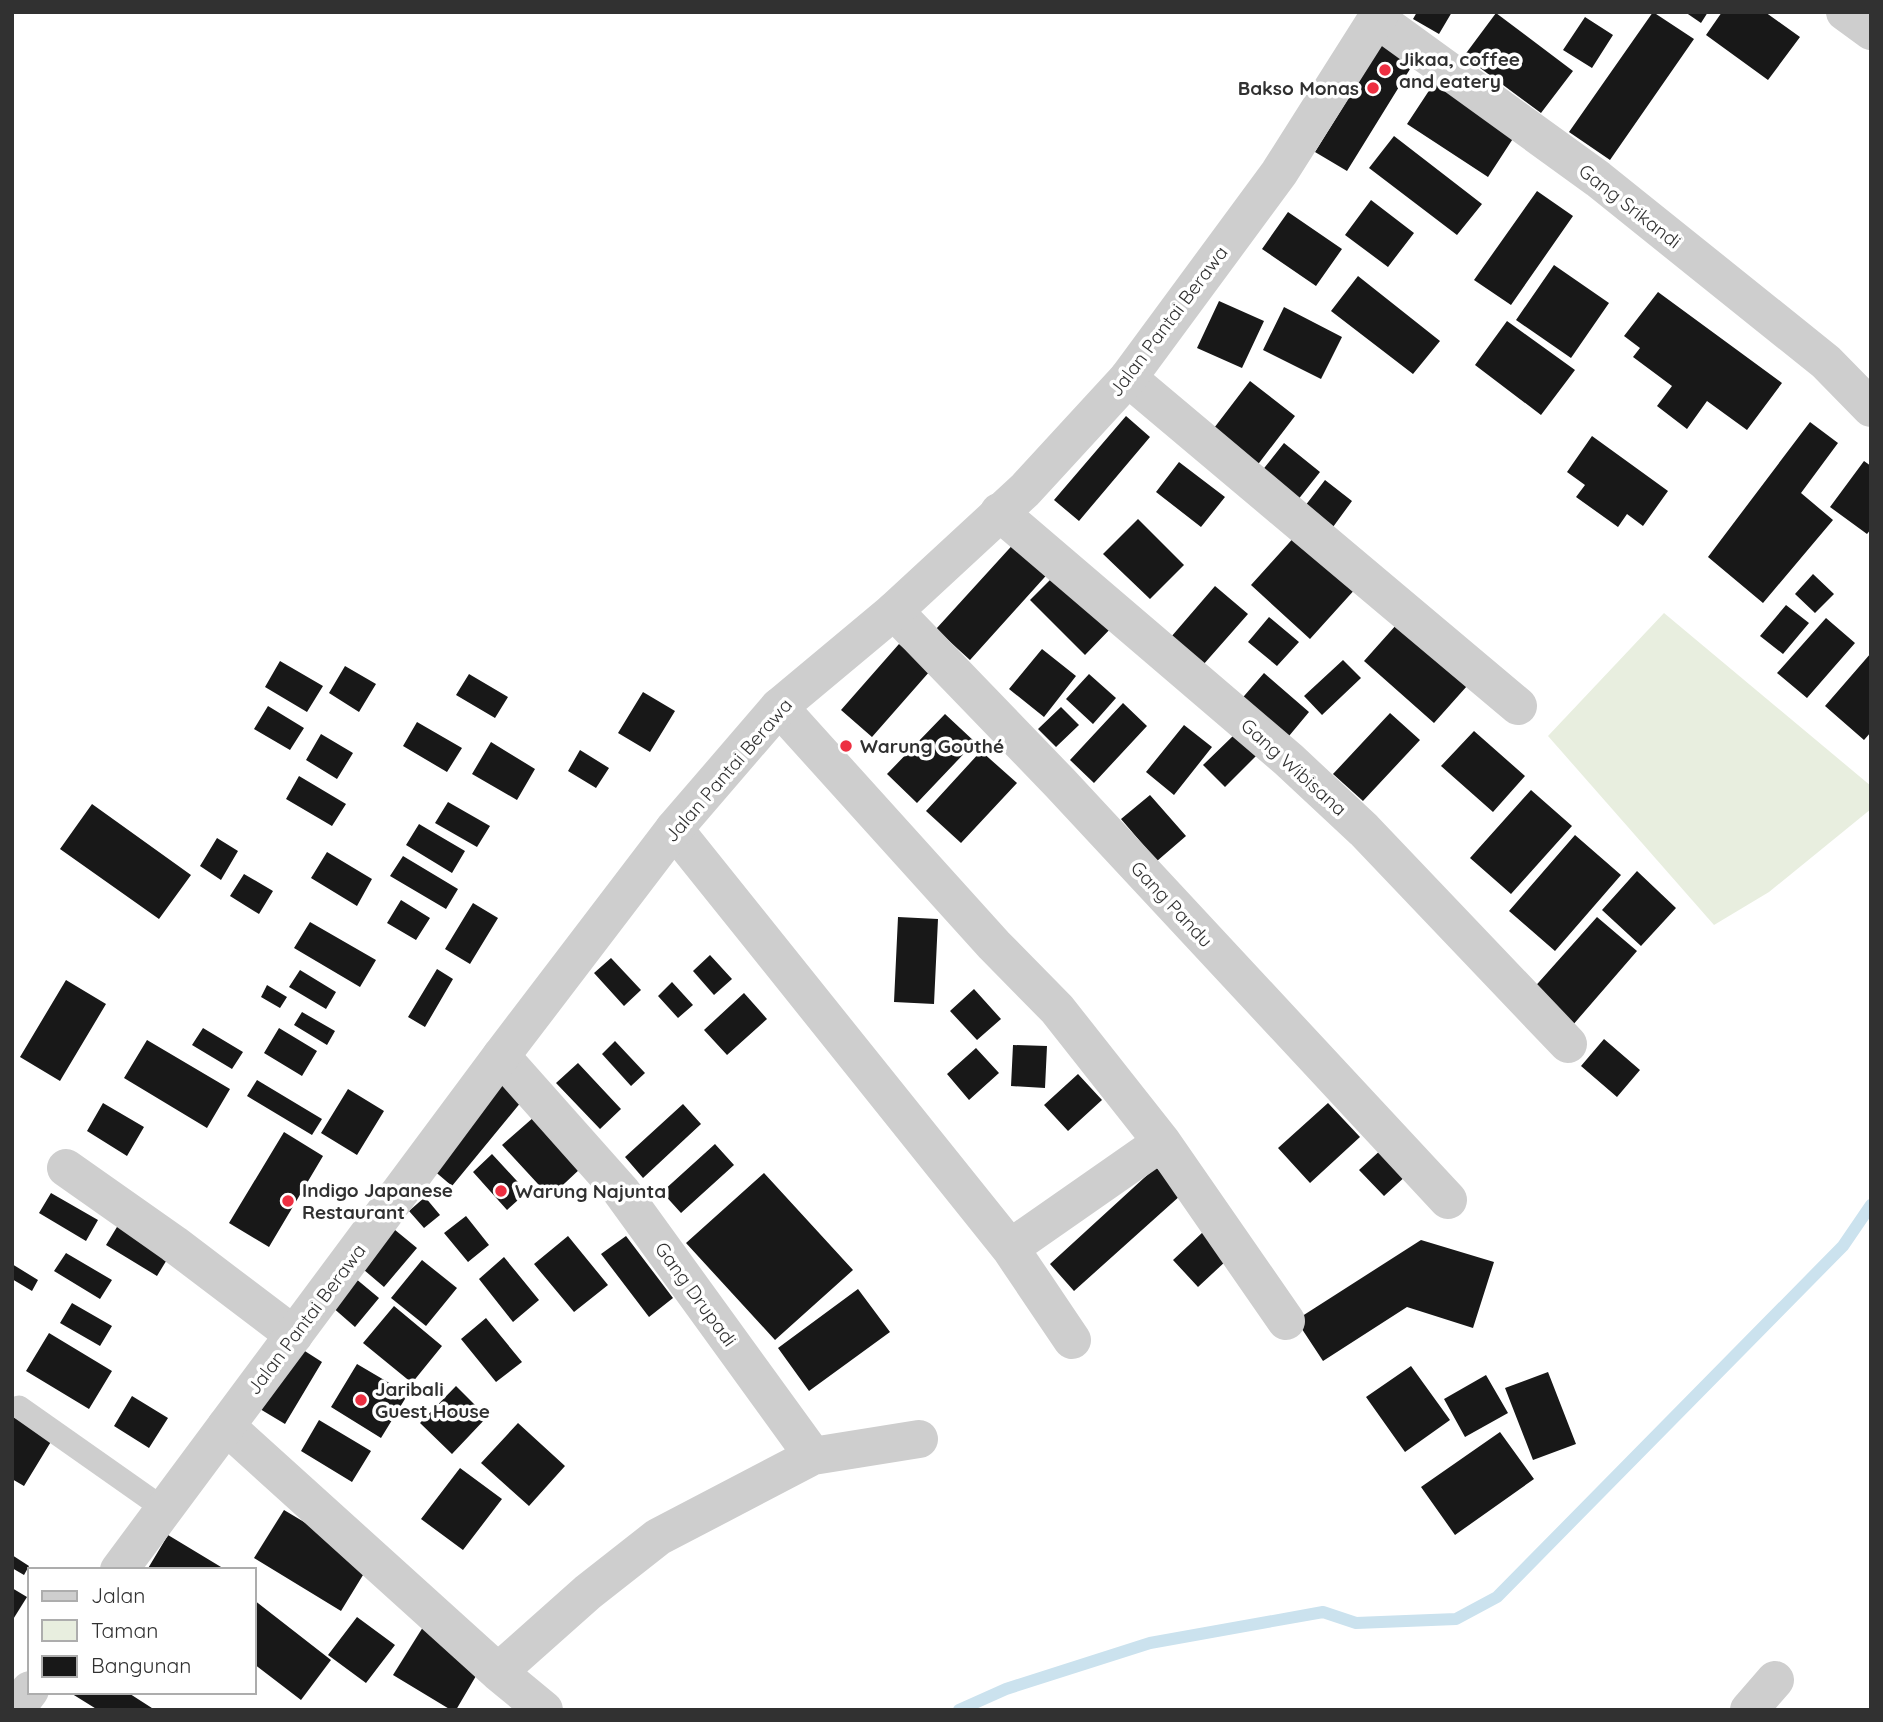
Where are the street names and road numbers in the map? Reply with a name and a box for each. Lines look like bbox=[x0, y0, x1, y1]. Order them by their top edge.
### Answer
street label: Gang Srikandi bbox=[1574, 159, 1686, 253]
street label: Jalan Pantai Berawa bbox=[1103, 241, 1233, 401]
street label: Jalan Pantai Berawa bbox=[659, 693, 797, 847]
street label: Gang Wibisana bbox=[1236, 713, 1352, 821]
street label: Gang Pandu bbox=[1126, 856, 1218, 952]
street label: Gang Drupadi bbox=[650, 1237, 742, 1351]
street label: Jalan Pantai Berawa bbox=[241, 1239, 371, 1399]

